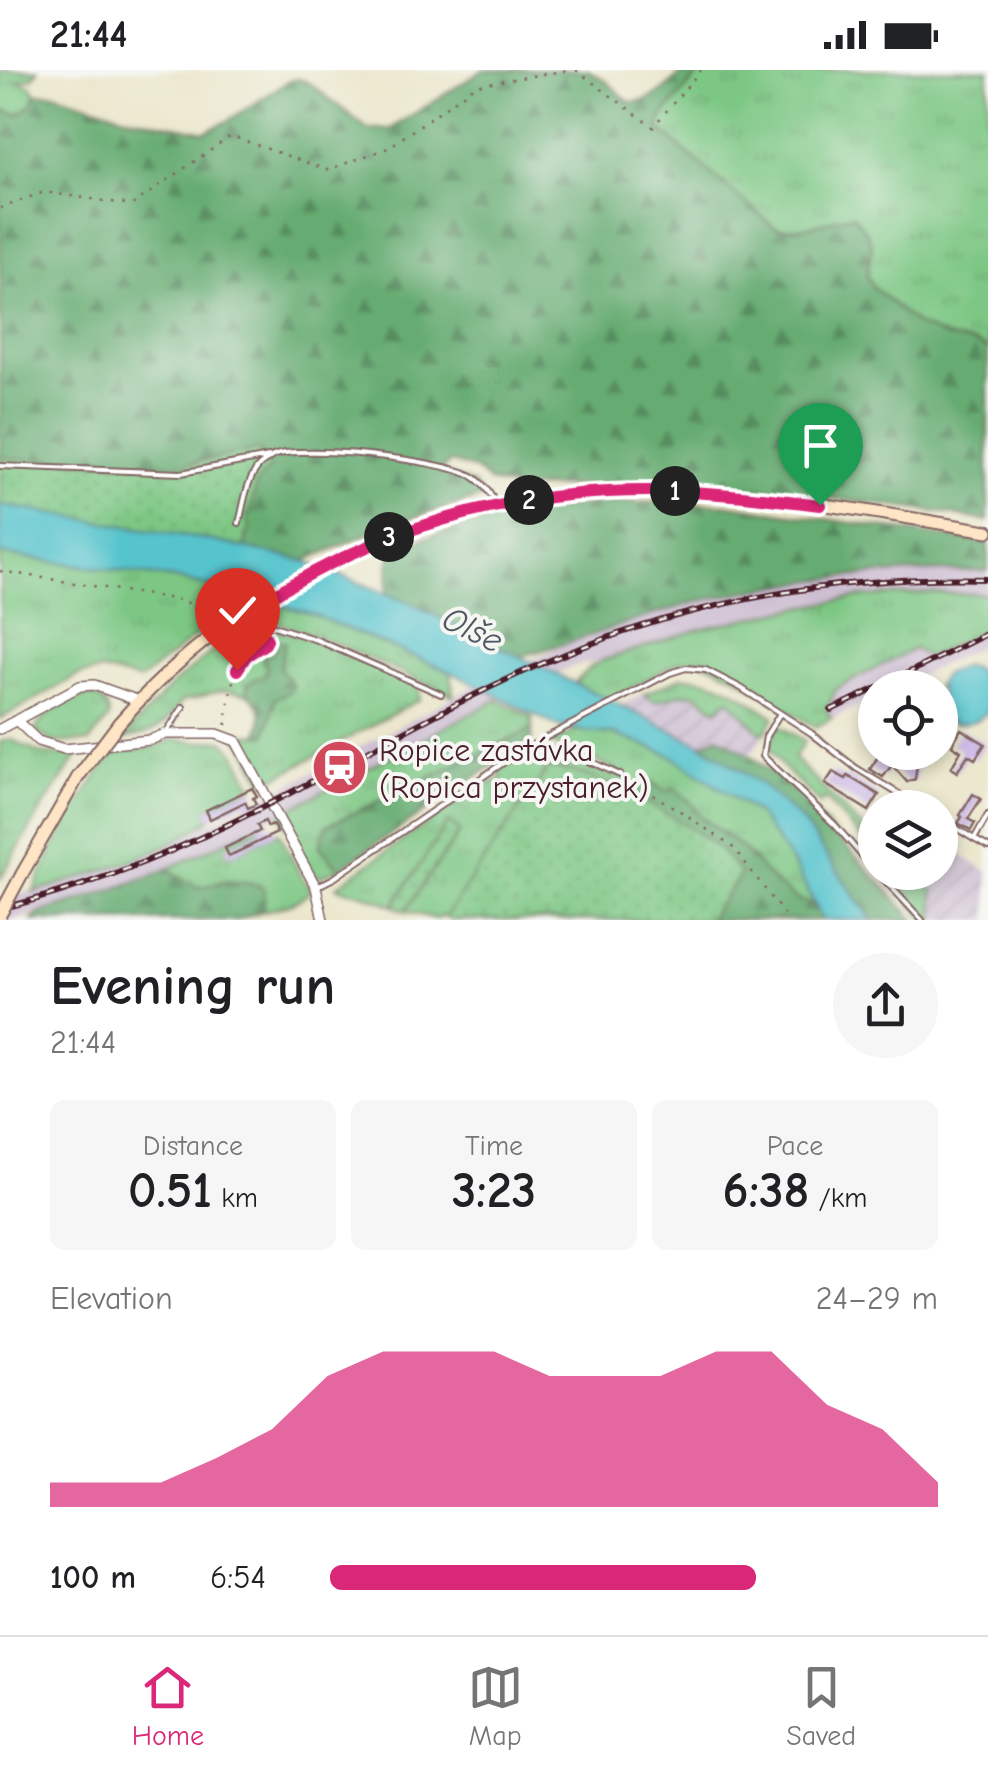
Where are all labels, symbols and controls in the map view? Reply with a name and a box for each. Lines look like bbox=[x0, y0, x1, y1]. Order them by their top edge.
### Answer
text: 21:44 bbox=[50, 13, 127, 57]
pin bbox=[778, 403, 863, 506]
icon: arrive bbox=[793, 418, 848, 473]
pin: 1 bbox=[650, 466, 700, 516]
pin: 2 bbox=[504, 475, 554, 525]
text: 1 bbox=[669, 475, 681, 507]
text: 2 bbox=[522, 484, 536, 516]
pin: 3 bbox=[364, 512, 414, 562]
text: 3 bbox=[382, 521, 396, 553]
pin bbox=[195, 568, 280, 671]
icon: check bbox=[210, 583, 265, 638]
water label: Olše bbox=[436, 597, 510, 661]
map controls bbox=[858, 670, 958, 890]
button: locate bbox=[858, 670, 958, 770]
place label: Ropice zastávka (Ropica przystanek) bbox=[379, 732, 649, 806]
station icon: Ropice zastávka (Ropica przystanek) bbox=[310, 738, 370, 798]
button: layers bbox=[858, 790, 958, 890]
button: share bbox=[833, 953, 938, 1058]
text: Evening run bbox=[50, 954, 335, 1018]
text: 21:44 bbox=[50, 1024, 116, 1061]
text: Distance bbox=[143, 1130, 243, 1162]
text: Time bbox=[465, 1130, 523, 1162]
text: Pace bbox=[767, 1130, 823, 1162]
text: 0.51 bbox=[128, 1162, 212, 1220]
text: 3:23 bbox=[452, 1162, 536, 1220]
text: 6:38 bbox=[722, 1162, 809, 1220]
text: km bbox=[212, 1182, 258, 1214]
text: /km bbox=[809, 1182, 868, 1214]
text: Elevation bbox=[50, 1280, 173, 1317]
text: 24–29 m bbox=[816, 1280, 938, 1317]
text: 100 m bbox=[50, 1559, 136, 1596]
text: 6:54 bbox=[210, 1559, 266, 1596]
tab: Home bbox=[132, 1660, 204, 1752]
tab: Map bbox=[468, 1660, 523, 1752]
tab: Saved bbox=[786, 1660, 856, 1752]

